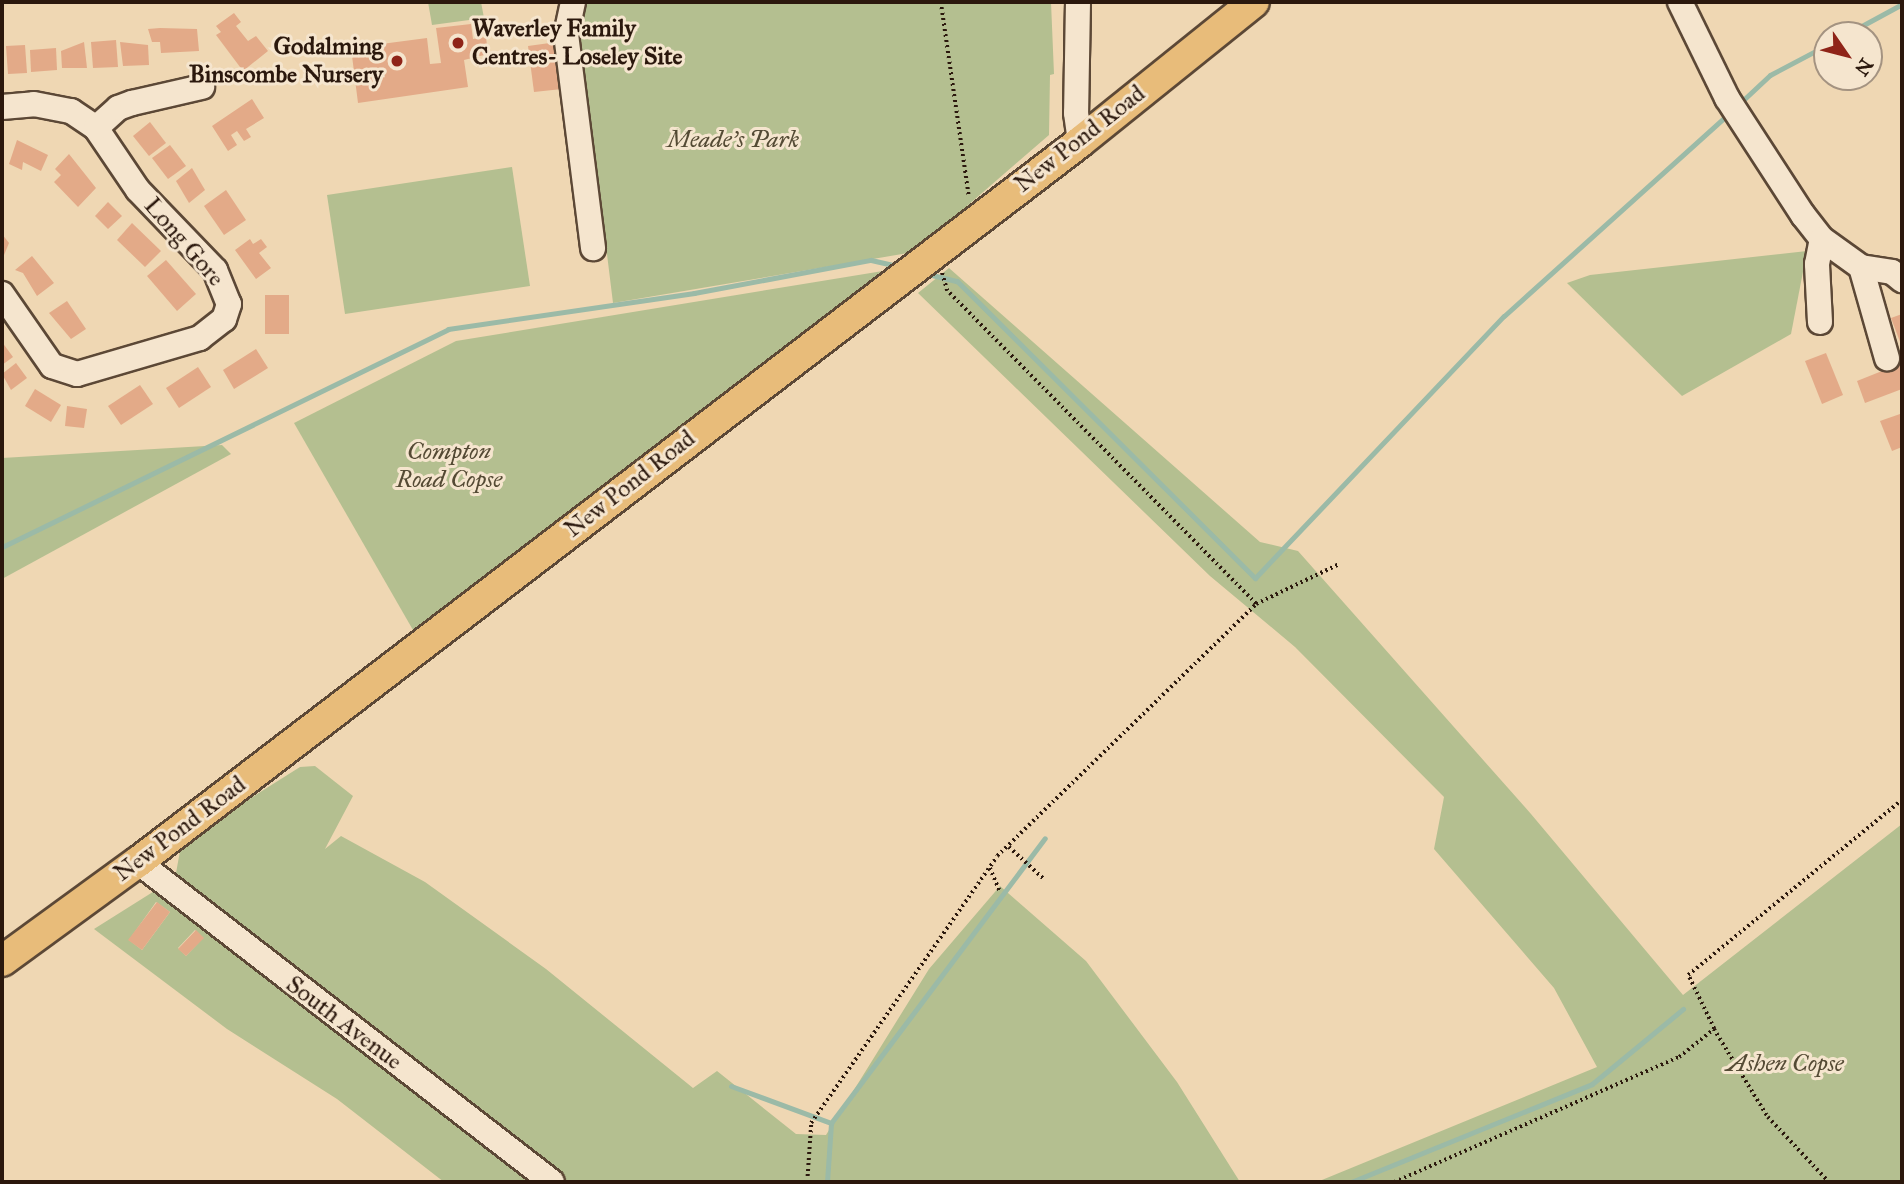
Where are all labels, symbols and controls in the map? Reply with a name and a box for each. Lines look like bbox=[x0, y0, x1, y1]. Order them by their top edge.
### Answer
place label: Waverley Family Centres- Loseley Site bbox=[472, 15, 683, 71]
north arrow bbox=[1813, 21, 1883, 91]
place label: Godalming Binscombe Nursery bbox=[189, 33, 383, 89]
marker: Waverley Family Centres- Loseley Site bbox=[450, 35, 466, 51]
marker: Godalming Binscombe Nursery bbox=[389, 53, 405, 69]
text: N bbox=[1850, 54, 1878, 80]
street label: New Pond Road bbox=[1009, 79, 1151, 199]
park label: Meade's Park bbox=[667, 126, 799, 154]
street label: Long Gore bbox=[138, 192, 230, 292]
street label: New Pond Road bbox=[559, 424, 701, 544]
park label: Compton Road Copse bbox=[396, 438, 502, 494]
street label: New Pond Road bbox=[108, 770, 252, 888]
street label: South Avenue bbox=[280, 970, 408, 1076]
park label: Ashen Copse bbox=[1726, 1050, 1844, 1078]

